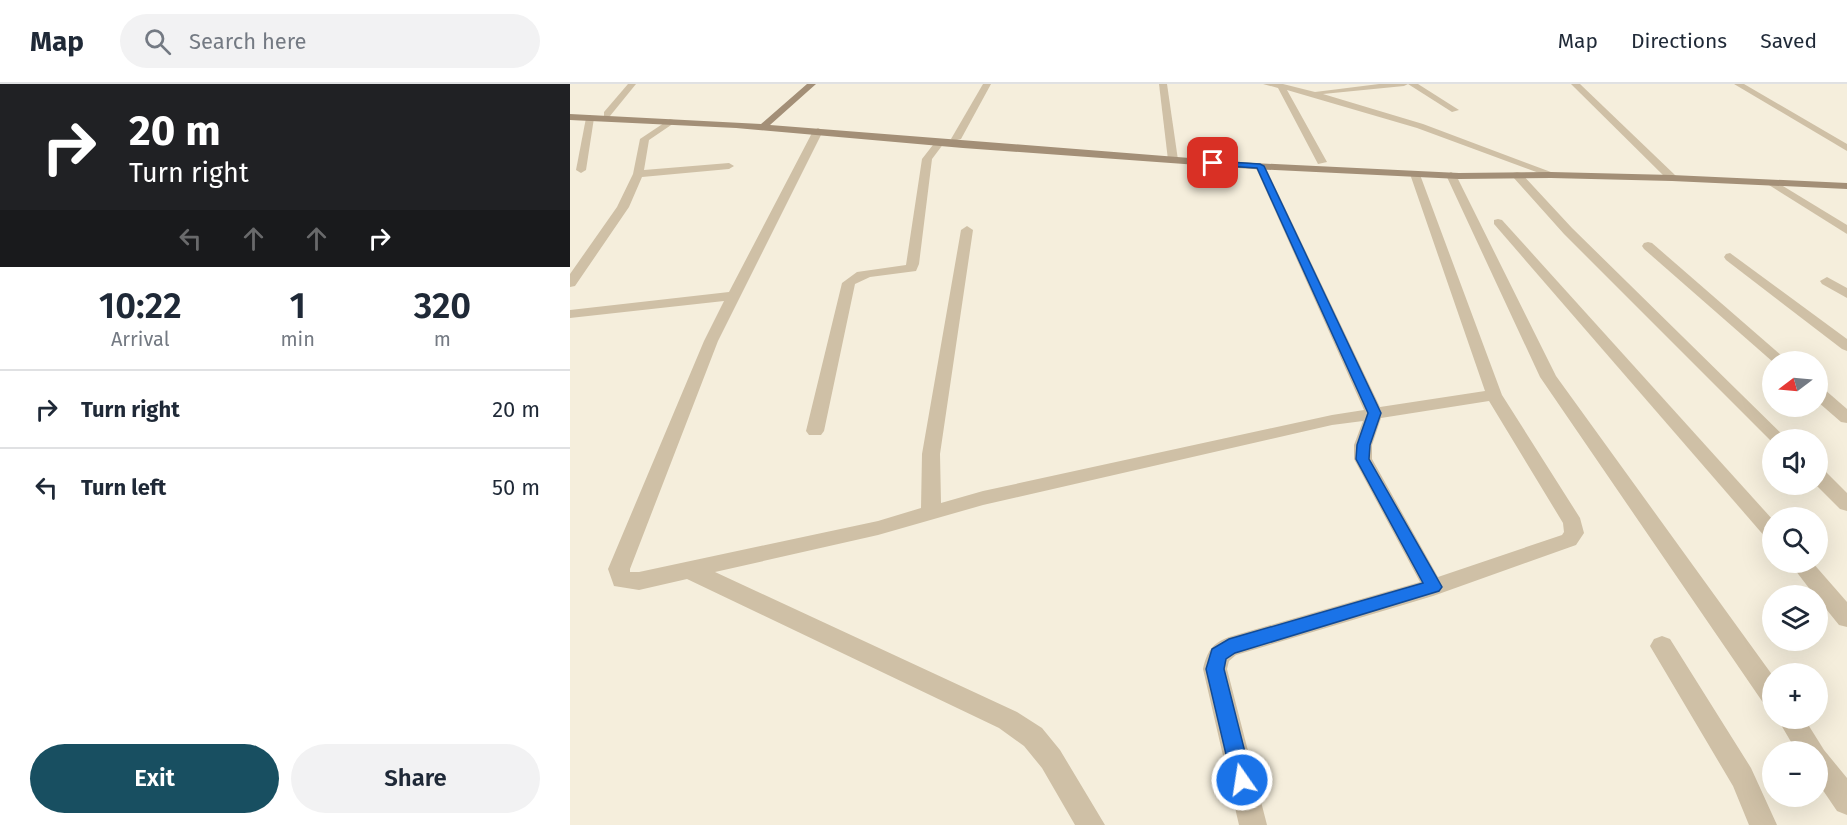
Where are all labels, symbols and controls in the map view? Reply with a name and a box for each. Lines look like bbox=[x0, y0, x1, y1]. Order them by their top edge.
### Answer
search box bbox=[120, 14, 540, 68]
text: Map bbox=[30, 25, 84, 58]
icon: search bbox=[141, 25, 174, 58]
text: Search here bbox=[189, 28, 307, 55]
text: Map bbox=[1558, 28, 1598, 54]
text: Directions bbox=[1631, 28, 1727, 54]
text: Saved bbox=[1760, 28, 1817, 54]
text: 20 m bbox=[129, 106, 221, 156]
icon: right bbox=[30, 108, 108, 186]
pin bbox=[1187, 137, 1238, 188]
icon: arrive bbox=[1196, 146, 1229, 179]
text: Turn right bbox=[129, 157, 249, 189]
icon: left bbox=[174, 222, 207, 255]
icon: ahead bbox=[237, 222, 270, 255]
icon: ahead bbox=[300, 222, 333, 255]
icon: right bbox=[363, 222, 396, 255]
text: 10:22 bbox=[99, 284, 182, 328]
text: 1 bbox=[289, 284, 306, 328]
text: 320 bbox=[414, 284, 471, 328]
text: Arrival bbox=[111, 327, 170, 351]
text: min bbox=[280, 327, 315, 351]
text: m bbox=[434, 327, 451, 351]
north arrow bbox=[1762, 351, 1828, 417]
map controls bbox=[1762, 351, 1828, 807]
icon: right bbox=[30, 393, 63, 426]
text: Turn right bbox=[81, 396, 180, 423]
text: 20 m bbox=[492, 396, 540, 423]
button: sound bbox=[1762, 429, 1828, 495]
icon: left bbox=[30, 471, 63, 504]
text: Turn left bbox=[81, 474, 166, 501]
text: 50 m bbox=[492, 474, 540, 501]
button: search bbox=[1762, 507, 1828, 573]
button: layers bbox=[1762, 585, 1828, 651]
button: + bbox=[1762, 663, 1828, 729]
button: − bbox=[1762, 741, 1828, 807]
button: Exit bbox=[30, 744, 279, 813]
button: Share bbox=[291, 744, 540, 813]
position arrow bbox=[1210, 748, 1274, 812]

